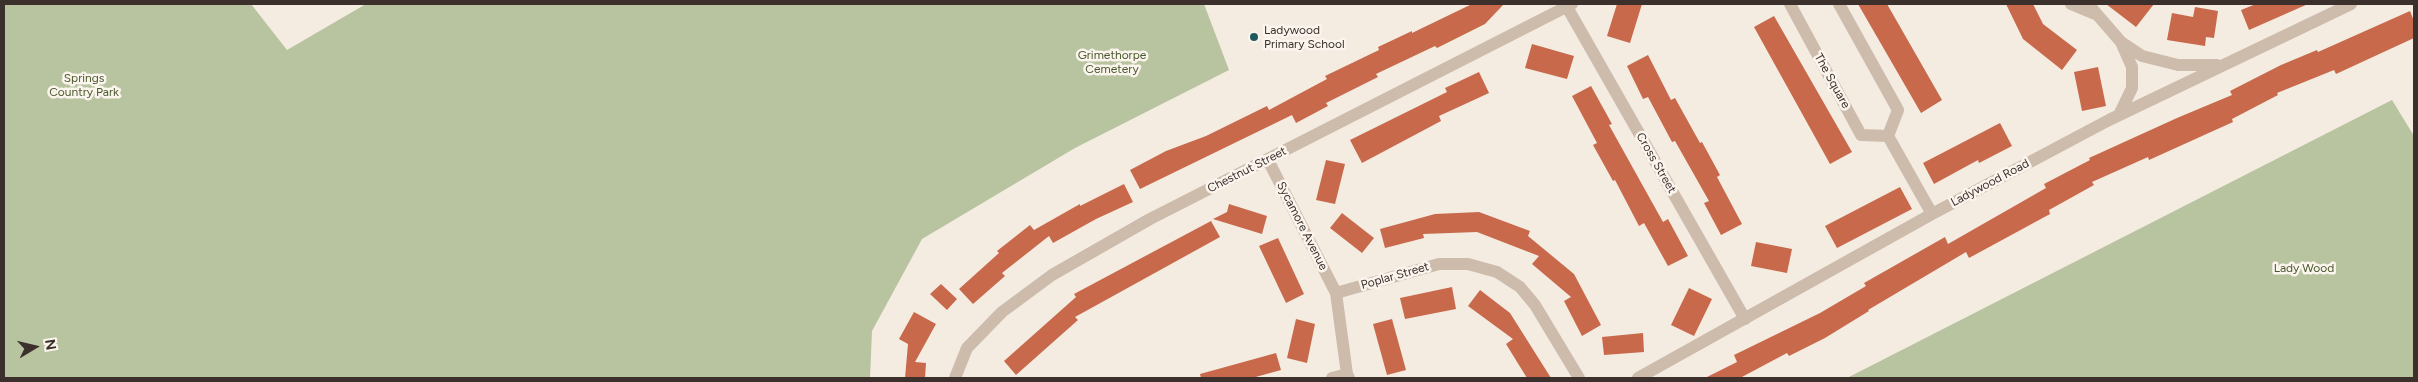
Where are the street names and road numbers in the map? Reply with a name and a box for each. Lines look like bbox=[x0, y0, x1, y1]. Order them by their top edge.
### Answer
street label: The Square bbox=[1811, 51, 1853, 111]
street label: Cross Street bbox=[1633, 130, 1679, 196]
street label: Chestnut Street bbox=[1205, 144, 1289, 196]
street label: Ladywood Road bbox=[1948, 156, 2032, 210]
street label: Sycamore Avenue bbox=[1273, 179, 1331, 273]
street label: Poplar Street bbox=[1359, 259, 1431, 293]

